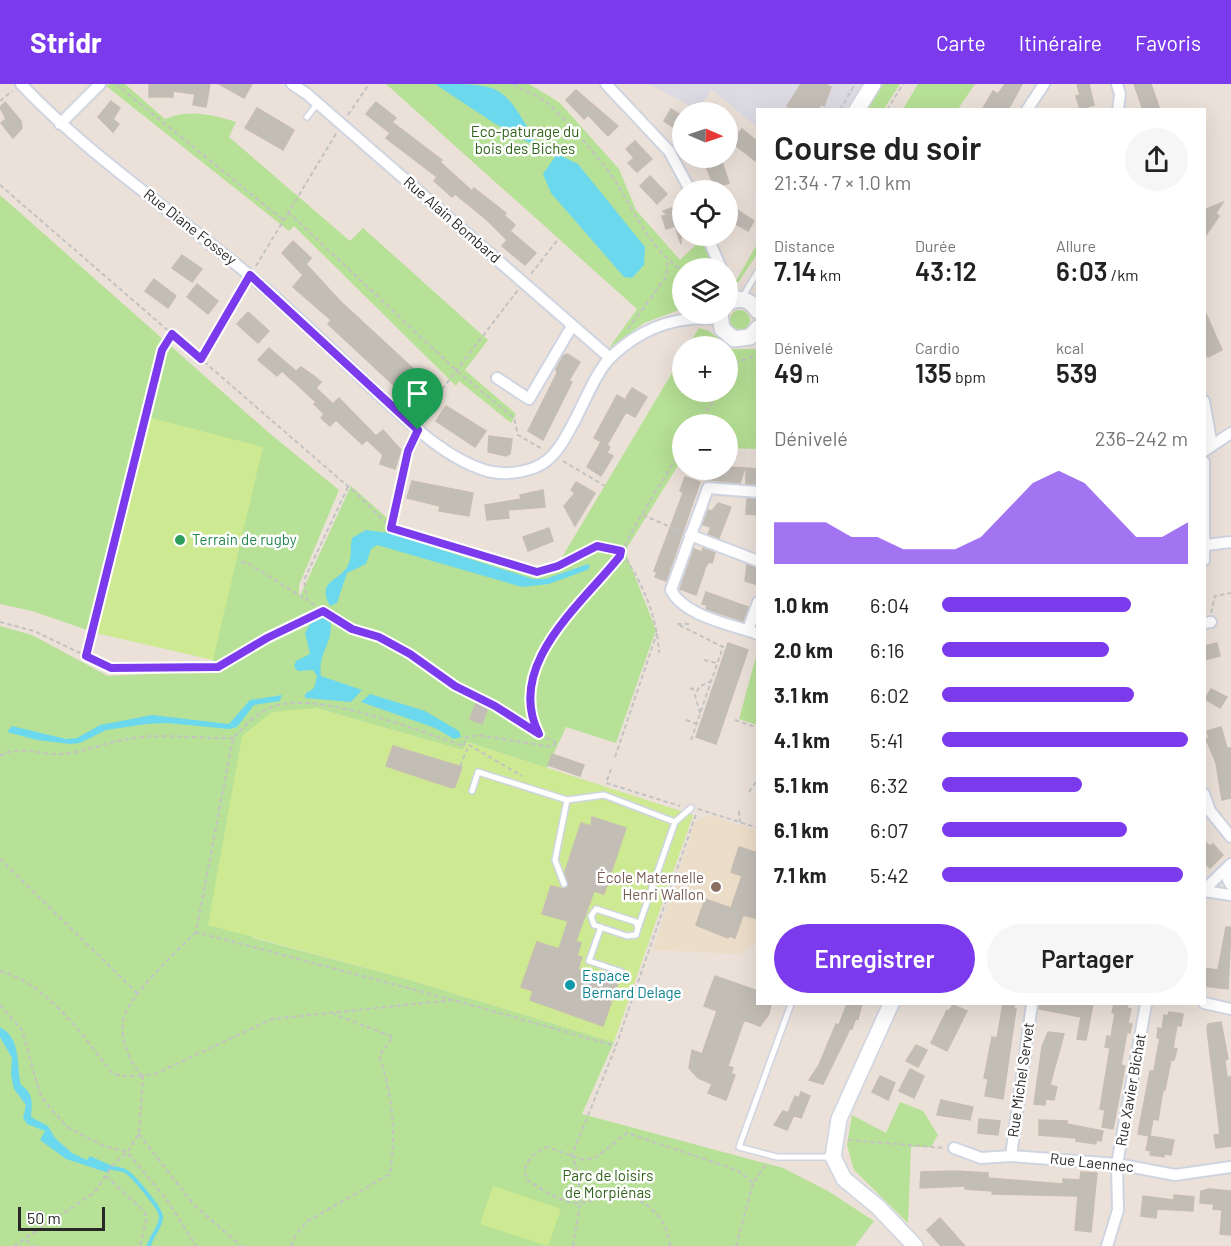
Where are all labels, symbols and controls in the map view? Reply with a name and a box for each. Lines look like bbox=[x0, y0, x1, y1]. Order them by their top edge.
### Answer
text: Stridr bbox=[30, 25, 102, 59]
text: Carte bbox=[936, 30, 986, 55]
text: Itinéraire bbox=[1019, 30, 1102, 55]
text: Favoris bbox=[1135, 30, 1201, 55]
north arrow bbox=[672, 102, 738, 168]
map controls bbox=[672, 102, 738, 480]
park label: Eco-paturage du bois des Biches bbox=[471, 122, 579, 157]
text: Course du soir bbox=[774, 127, 982, 167]
button: share bbox=[1125, 128, 1188, 191]
text: 21:34 · 7 × 1.0 km bbox=[774, 170, 911, 194]
street label: Rue Alain Bombard bbox=[400, 172, 505, 266]
button: locate bbox=[672, 180, 738, 246]
street label: Rue Diane Fossey bbox=[141, 184, 241, 268]
text: Distance bbox=[774, 236, 835, 255]
text: Durée bbox=[915, 236, 956, 255]
text: Allure bbox=[1056, 236, 1096, 255]
text: 7.14 bbox=[774, 255, 817, 286]
text: 43:12 bbox=[915, 255, 977, 286]
text: 6:03 bbox=[1056, 255, 1108, 286]
button: layers bbox=[672, 258, 738, 324]
text: km bbox=[817, 265, 841, 284]
text: /km bbox=[1108, 265, 1138, 284]
button: + bbox=[672, 336, 738, 402]
text: Dénivelé bbox=[774, 338, 833, 357]
text: Cardio bbox=[915, 338, 960, 357]
text: kcal bbox=[1056, 338, 1084, 357]
text: 49 bbox=[774, 357, 803, 388]
text: 135 bbox=[915, 357, 952, 388]
text: 539 bbox=[1056, 357, 1097, 388]
text: m bbox=[803, 367, 819, 386]
text: bpm bbox=[952, 367, 986, 386]
pin bbox=[392, 368, 443, 430]
icon: arrive bbox=[401, 377, 434, 410]
button: − bbox=[672, 414, 738, 480]
text: Dénivelé bbox=[774, 426, 848, 450]
text: 236–242 m bbox=[1095, 426, 1188, 450]
place label: Terrain de rugby bbox=[192, 530, 297, 548]
marker: Terrain de rugby bbox=[173, 533, 187, 547]
text: 1.0 km bbox=[774, 593, 829, 617]
text: 6:04 bbox=[870, 593, 909, 617]
text: 2.0 km bbox=[774, 638, 833, 662]
text: 6:16 bbox=[870, 638, 904, 662]
text: 3.1 km bbox=[774, 683, 829, 707]
text: 6:02 bbox=[870, 683, 909, 707]
text: 4.1 km bbox=[774, 728, 830, 752]
text: 5:41 bbox=[870, 728, 903, 752]
text: 5.1 km bbox=[774, 773, 829, 797]
text: 6:32 bbox=[870, 773, 908, 797]
text: 6.1 km bbox=[774, 818, 829, 842]
text: 6:07 bbox=[870, 818, 908, 842]
text: 7.1 km bbox=[774, 863, 826, 887]
text: 5:42 bbox=[870, 863, 909, 887]
place label: École Maternelle Henri Wallon bbox=[597, 868, 704, 903]
marker: École Maternelle Henri Wallon bbox=[709, 880, 723, 894]
button: Enregistrer bbox=[774, 924, 975, 993]
button: Partager bbox=[987, 924, 1188, 993]
place label: Espace Bernard Delage bbox=[582, 966, 682, 1001]
marker: Espace Bernard Delage bbox=[563, 978, 577, 992]
street label: Rue Michel Servet bbox=[1003, 1021, 1037, 1138]
street label: Rue Xavier Bichat bbox=[1111, 1032, 1149, 1148]
street label: Rue Laennec bbox=[1049, 1149, 1135, 1175]
park label: Parc de loisirs de Morpiénas bbox=[563, 1166, 654, 1201]
scale bar bbox=[18, 1204, 105, 1232]
text: 50 m bbox=[27, 1208, 61, 1227]

